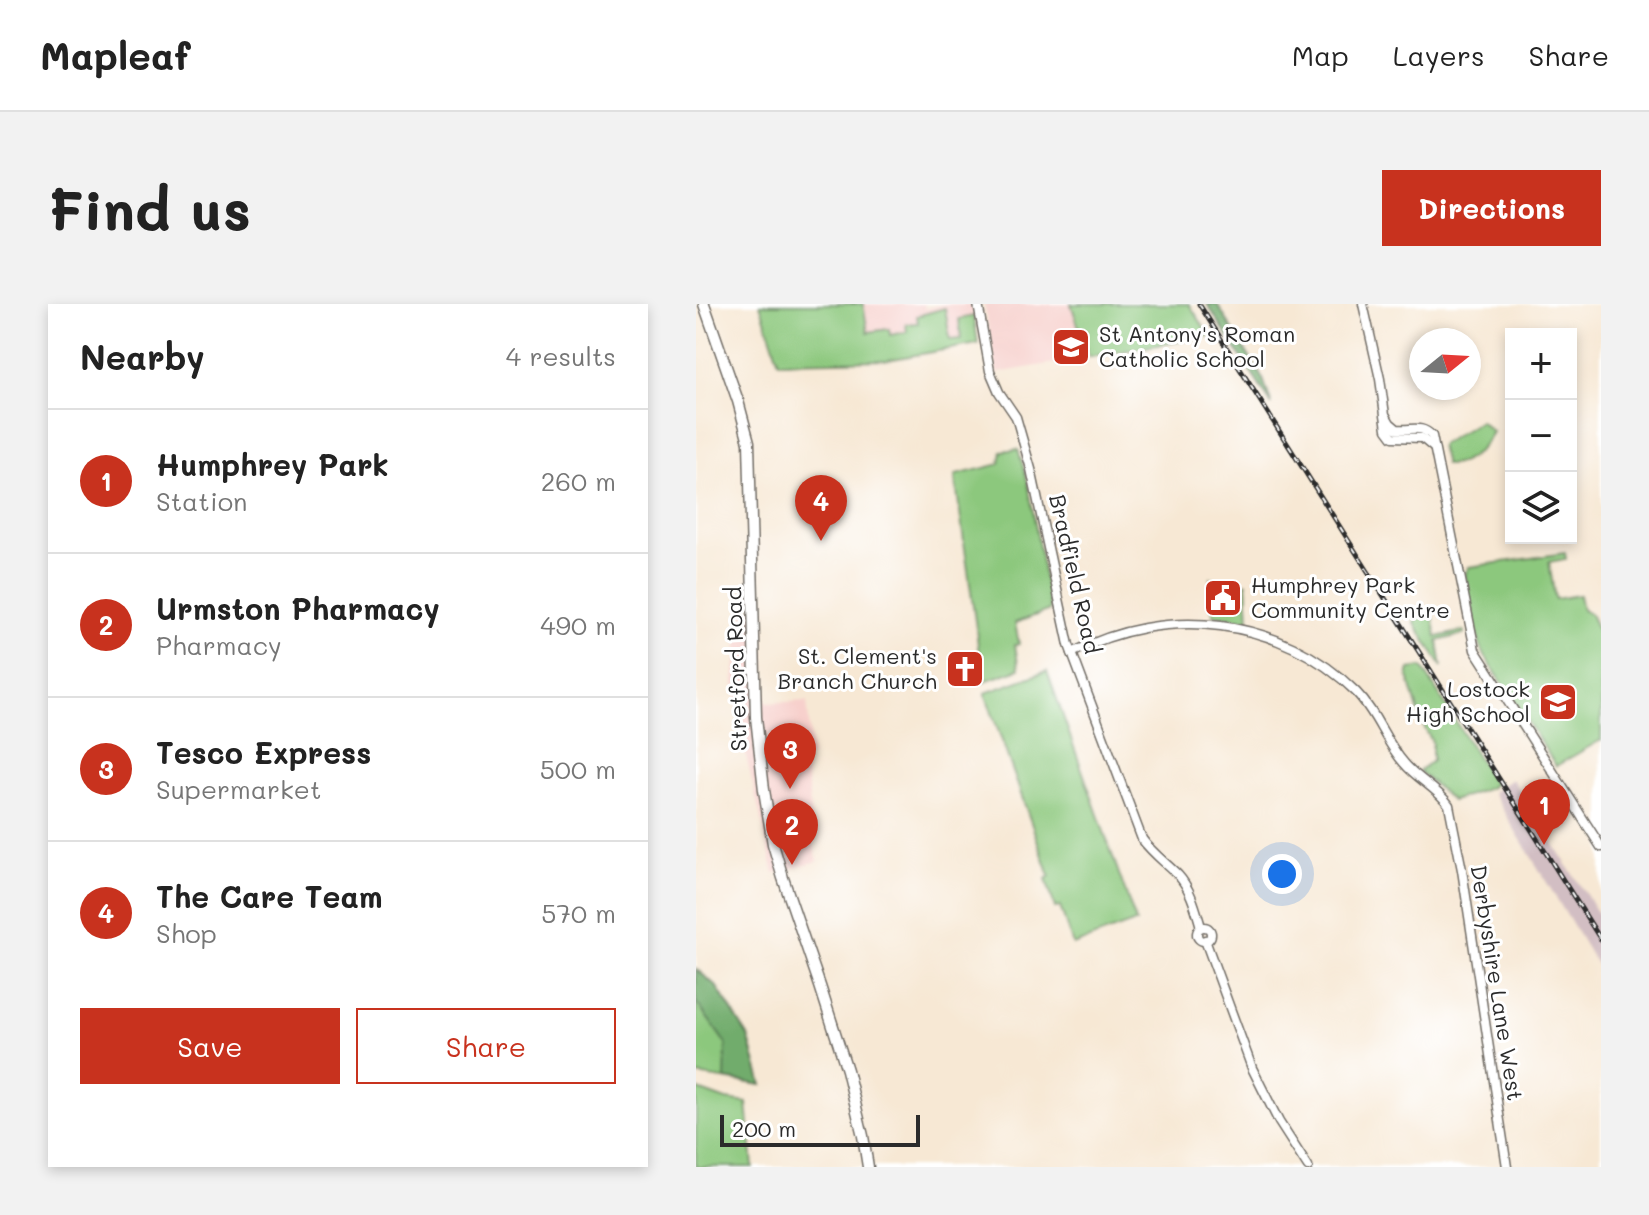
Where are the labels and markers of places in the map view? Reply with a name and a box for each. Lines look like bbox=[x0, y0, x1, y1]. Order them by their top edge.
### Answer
place label: St Antony's Roman Catholic School bbox=[1099, 319, 1295, 373]
school or university icon: St Antony's Roman Catholic School bbox=[1050, 326, 1092, 368]
pin: 4 bbox=[795, 475, 847, 541]
place label: Humphrey Park Community Centre bbox=[1251, 570, 1450, 624]
public building icon: Humphrey Park Community Centre bbox=[1202, 577, 1244, 619]
place label: St. Clement's Branch Church bbox=[777, 641, 937, 695]
church icon: St. Clement's Branch Church bbox=[944, 648, 986, 690]
place label: Lostock High School bbox=[1406, 674, 1530, 728]
school or university icon: Lostock High School bbox=[1537, 681, 1579, 723]
pin: 3 bbox=[764, 723, 816, 789]
pin: 1 bbox=[1518, 779, 1570, 845]
pin: 2 bbox=[766, 799, 818, 865]

